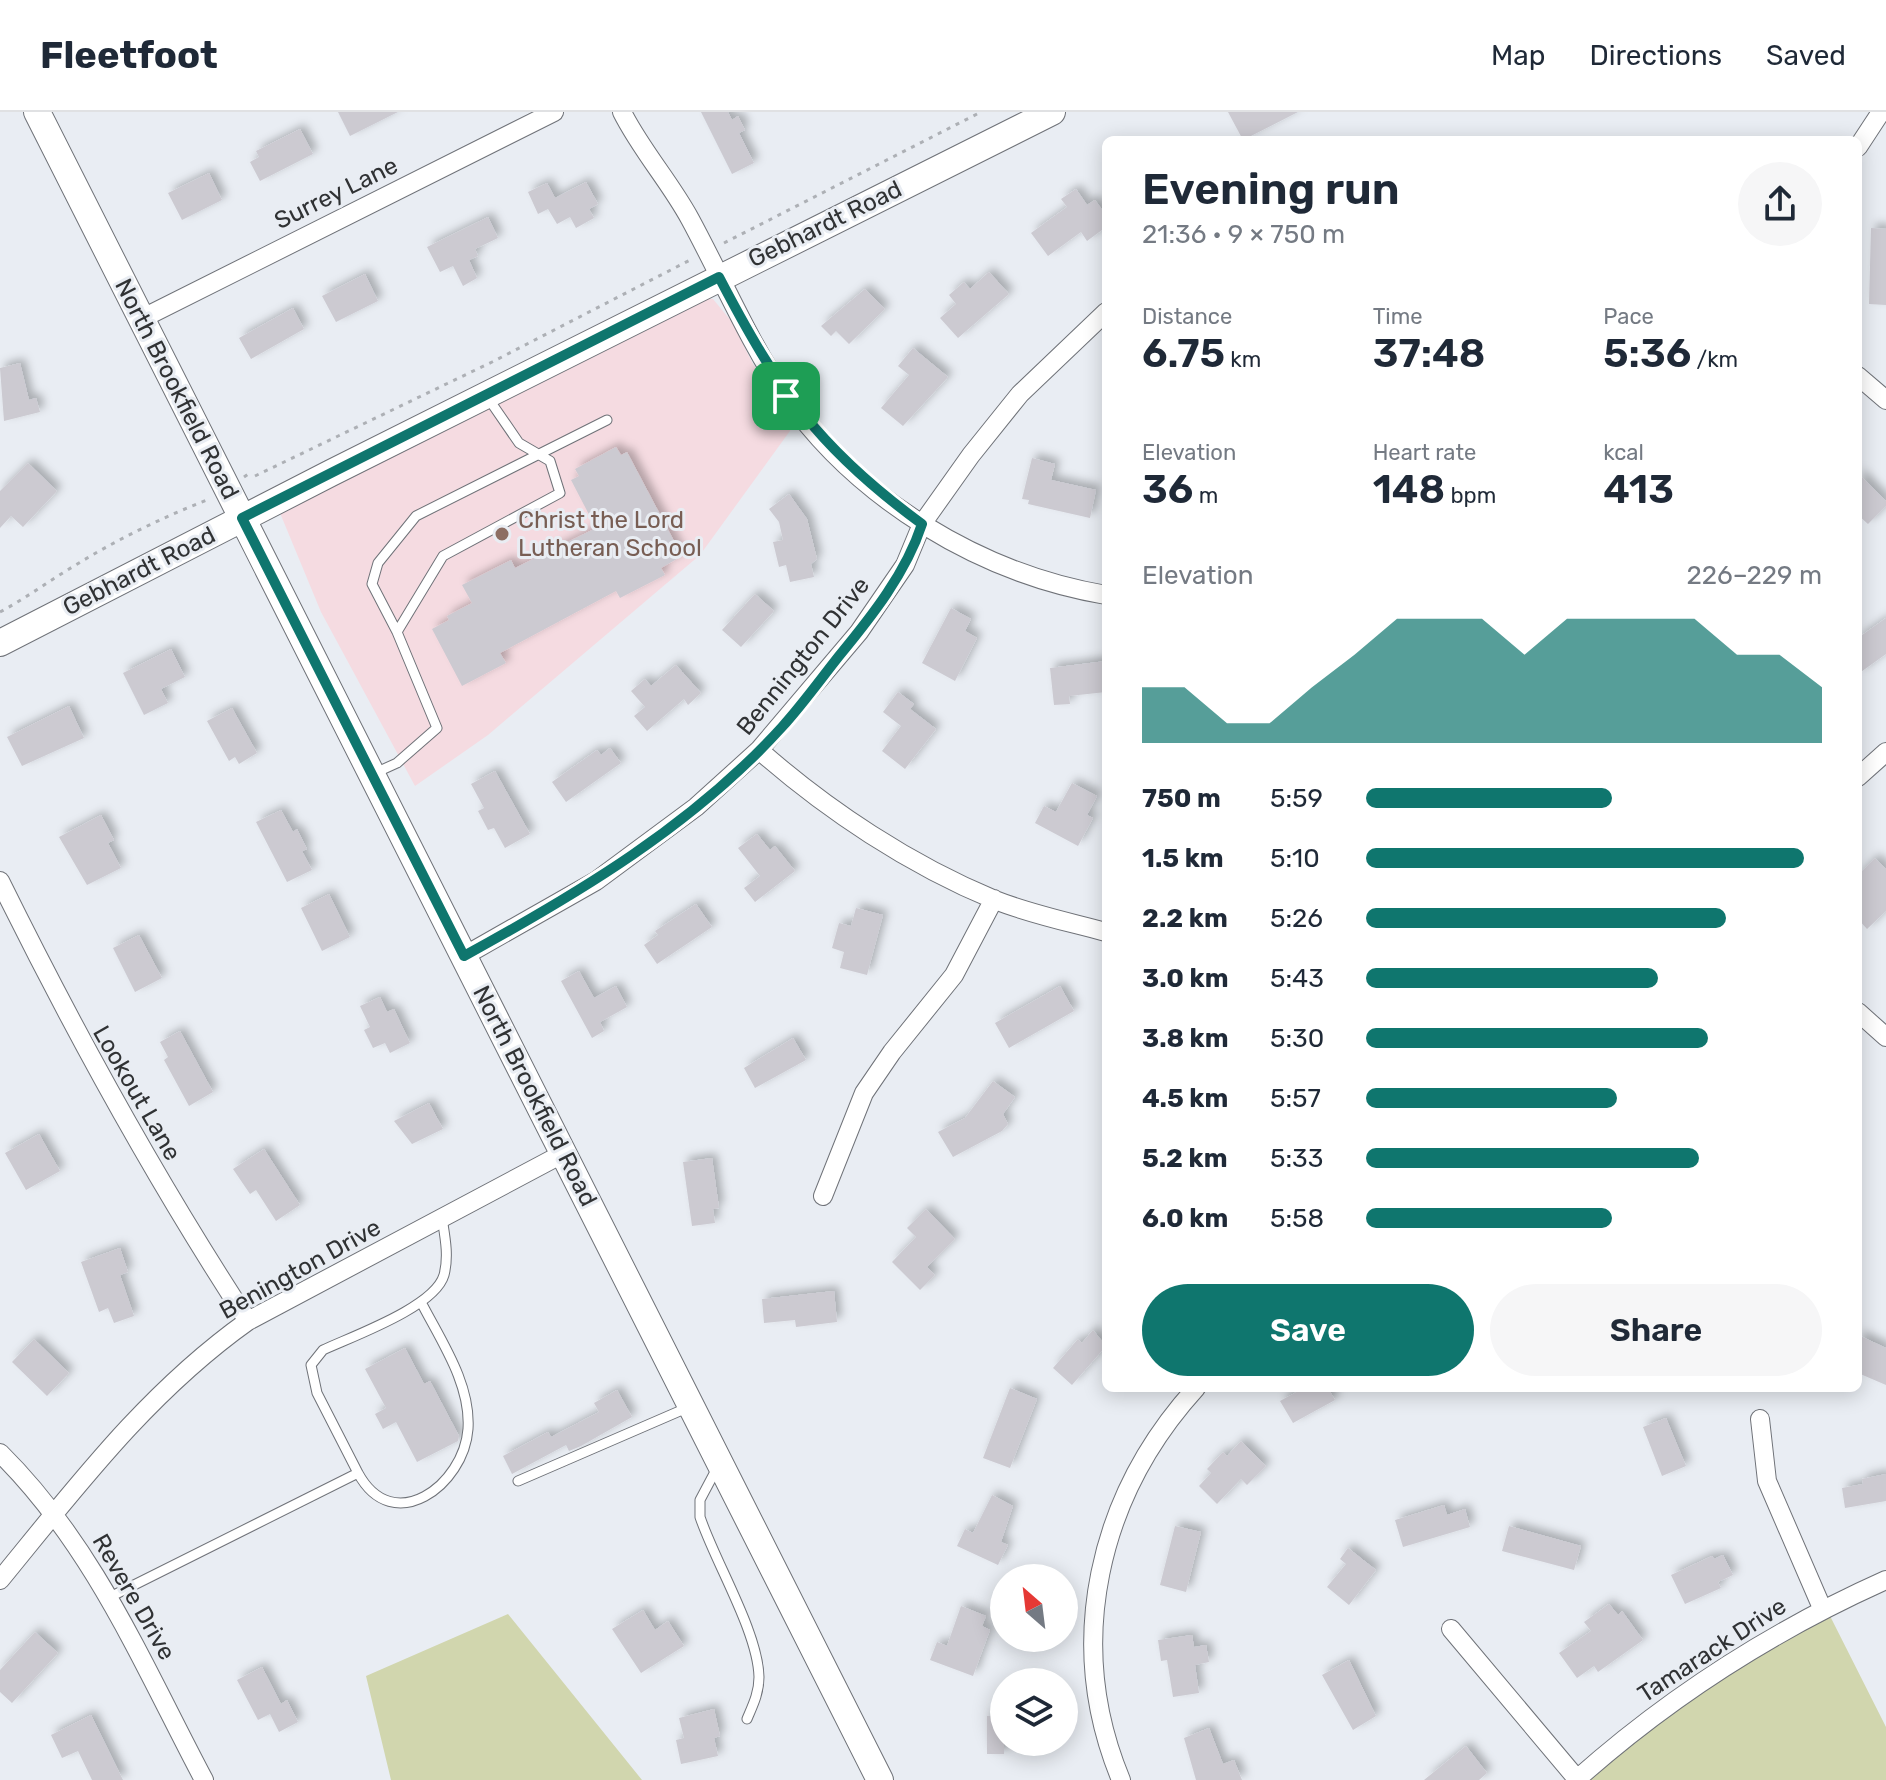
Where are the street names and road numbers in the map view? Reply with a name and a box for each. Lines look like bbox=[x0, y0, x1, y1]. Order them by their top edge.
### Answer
street label: Surrey Lane bbox=[270, 151, 402, 235]
street label: Gebhardt Road bbox=[744, 175, 906, 273]
street label: North Brookfield Road bbox=[109, 274, 245, 504]
street label: Gebhardt Road bbox=[58, 521, 220, 621]
street label: Bennington Drive bbox=[731, 572, 875, 740]
street label: North Brookfield Road bbox=[467, 981, 603, 1211]
street label: Lookout Lane bbox=[87, 1021, 187, 1165]
street label: Benington Drive bbox=[214, 1213, 386, 1325]
street label: Revere Drive bbox=[87, 1529, 181, 1665]
street label: Tamarack Drive bbox=[1633, 1592, 1791, 1708]

